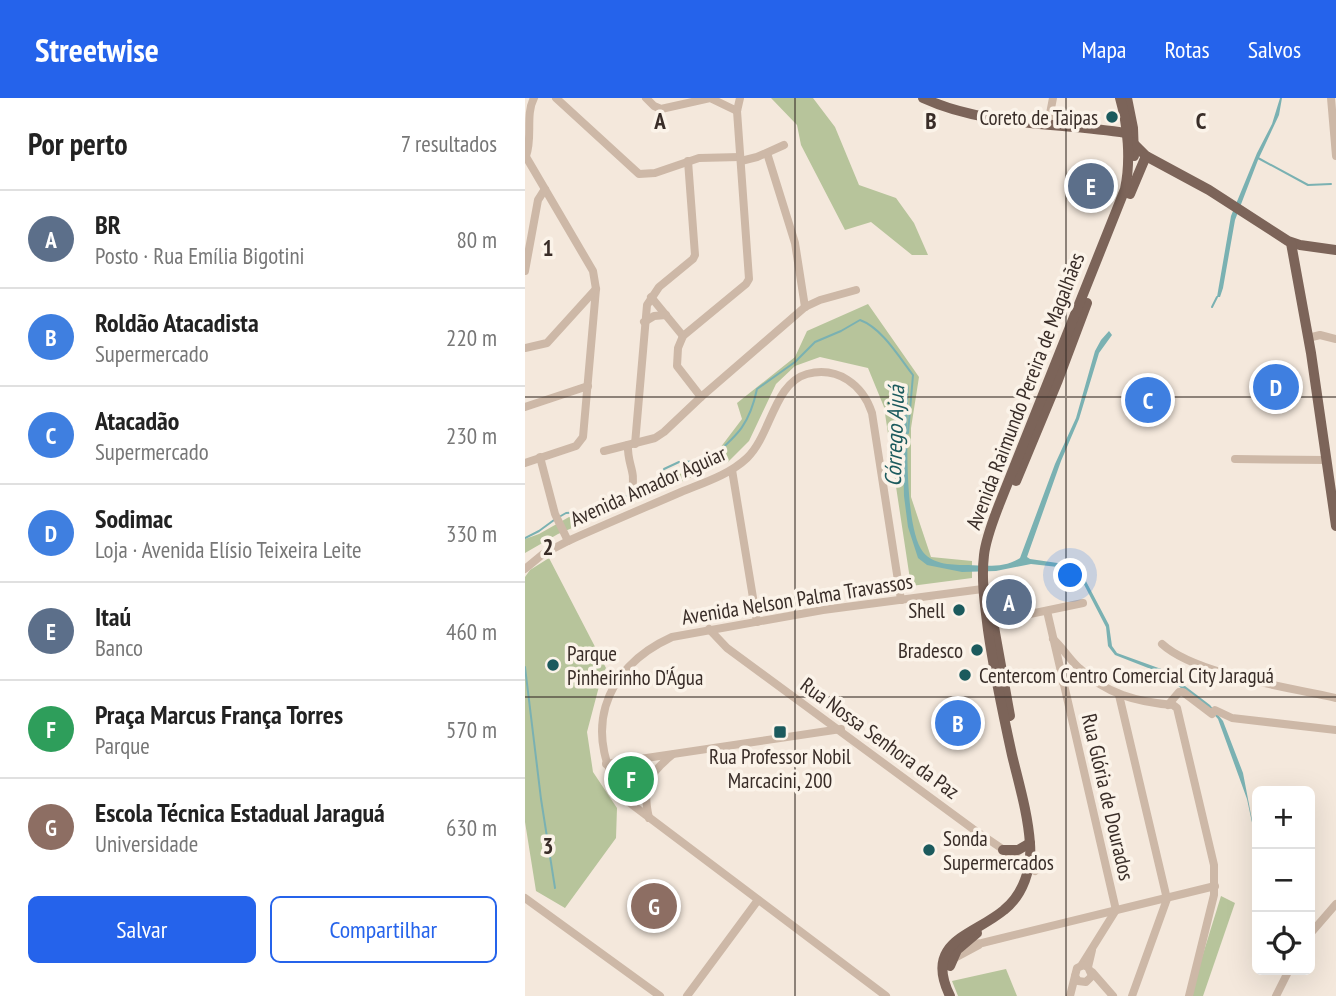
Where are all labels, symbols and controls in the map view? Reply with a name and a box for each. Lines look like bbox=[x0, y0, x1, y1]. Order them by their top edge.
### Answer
text: Streetwise bbox=[35, 28, 159, 71]
text: Mapa bbox=[1082, 34, 1126, 65]
text: Rotas bbox=[1164, 34, 1210, 65]
text: Salvos bbox=[1248, 34, 1301, 65]
place label: Coreto de Taipas bbox=[979, 104, 1098, 131]
text: A bbox=[653, 106, 666, 135]
text: B bbox=[925, 106, 937, 135]
text: C bbox=[1196, 106, 1207, 135]
marker: Coreto de Taipas bbox=[1104, 109, 1120, 125]
text: Por perto bbox=[28, 124, 128, 163]
text: 7 resultados bbox=[401, 129, 497, 158]
pin: E bbox=[1068, 160, 1114, 212]
text: BR bbox=[95, 208, 121, 241]
text: A bbox=[45, 225, 57, 254]
text: 80 m bbox=[456, 225, 497, 254]
text: 1 bbox=[543, 233, 554, 262]
text: Posto · Rua Emília Bigotini bbox=[95, 241, 305, 270]
street label: Avenida Raimundo Pereira de Magalhães bbox=[960, 249, 1090, 533]
text: Roldão Atacadista bbox=[95, 306, 259, 339]
text: B bbox=[45, 323, 57, 352]
text: 220 m bbox=[446, 323, 497, 352]
text: Supermercado bbox=[95, 339, 209, 368]
pin: D bbox=[1253, 361, 1299, 413]
pin: C bbox=[1125, 374, 1171, 426]
water label: Córrego Ajuá bbox=[878, 383, 910, 487]
text: Atacadão bbox=[95, 404, 179, 437]
text: C bbox=[46, 421, 56, 450]
text: 230 m bbox=[446, 421, 497, 450]
text: Supermercado bbox=[95, 437, 209, 466]
street label: Avenida Amador Aguiar bbox=[566, 439, 730, 532]
text: Sodimac bbox=[95, 502, 172, 535]
text: D bbox=[45, 519, 57, 548]
text: 330 m bbox=[446, 519, 497, 548]
text: 2 bbox=[543, 532, 554, 561]
text: Loja · Avenida Elísio Teixeira Leite bbox=[95, 535, 362, 564]
your location bbox=[1053, 558, 1087, 592]
street label: Avenida Nelson Palma Travassos bbox=[680, 567, 914, 631]
pin: A bbox=[986, 576, 1032, 628]
place label: Shell bbox=[908, 597, 945, 624]
text: Itaú bbox=[95, 600, 131, 633]
marker: Shell bbox=[951, 602, 967, 618]
text: E bbox=[46, 617, 56, 646]
text: 460 m bbox=[446, 617, 497, 646]
text: Banco bbox=[95, 633, 143, 662]
place label: Bradesco bbox=[898, 637, 963, 664]
place label: Parque Pinheirinho D'Água bbox=[567, 640, 703, 691]
marker: Bradesco bbox=[969, 642, 985, 658]
marker: Parque Pinheirinho D'Água bbox=[545, 657, 561, 673]
place label: Centercom Centro Comercial City Jaraguá bbox=[979, 662, 1274, 689]
marker: Centercom Centro Comercial City Jaraguá bbox=[957, 667, 973, 683]
street label: Rua Nossa Senhora da Paz bbox=[795, 671, 965, 805]
pin: B bbox=[935, 697, 981, 749]
text: Praça Marcus França Torres bbox=[95, 698, 343, 731]
street label: Rua Glória de Dourados bbox=[1076, 711, 1140, 883]
text: F bbox=[46, 715, 56, 744]
text: 570 m bbox=[446, 715, 497, 744]
marker: Rua Professor Nobil Marcacini, 200 bbox=[772, 724, 788, 740]
text: Parque bbox=[95, 731, 150, 760]
place label: Rua Professor Nobil Marcacini, 200 bbox=[709, 743, 851, 794]
pin: F bbox=[608, 753, 654, 805]
map controls bbox=[1252, 786, 1315, 975]
button: + bbox=[1252, 786, 1315, 849]
text: Escola Técnica Estadual Jaraguá bbox=[95, 796, 385, 829]
text: G bbox=[45, 813, 57, 842]
text: 630 m bbox=[446, 813, 497, 842]
place label: Sonda Supermercados bbox=[943, 825, 1054, 876]
text: Universidade bbox=[95, 829, 198, 858]
text: 3 bbox=[543, 831, 554, 860]
marker: Sonda Supermercados bbox=[921, 842, 937, 858]
button: − bbox=[1252, 849, 1315, 912]
pin: G bbox=[631, 880, 677, 932]
button: Salvar bbox=[28, 896, 256, 963]
button: Compartilhar bbox=[270, 896, 497, 963]
button: locate bbox=[1252, 912, 1315, 975]

